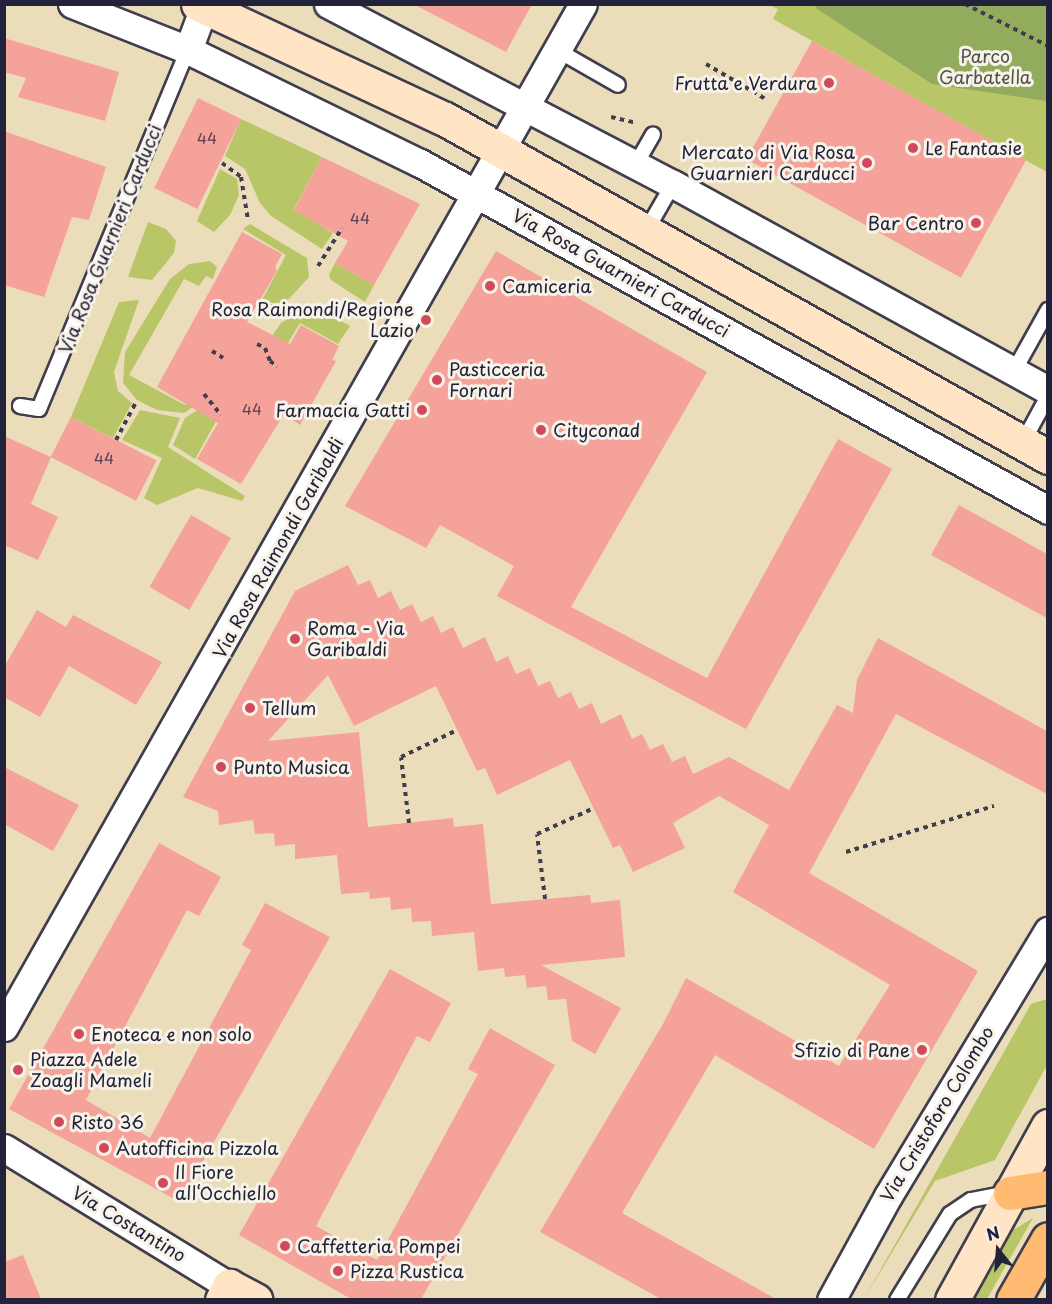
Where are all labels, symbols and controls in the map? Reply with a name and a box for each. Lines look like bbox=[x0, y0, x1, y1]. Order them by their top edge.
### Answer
park label: Parco Garbatella bbox=[939, 46, 1031, 88]
place label: Frutta e Verdura bbox=[673, 72, 817, 94]
marker: Frutta e Verdura bbox=[822, 76, 836, 90]
street label: Via Rosa Guarnieri Carducci bbox=[54, 121, 166, 357]
house number: 44 bbox=[197, 129, 217, 147]
place label: Le Fantasie bbox=[925, 137, 1024, 159]
marker: Le Fantasie bbox=[906, 141, 920, 155]
place label: Mercato di Via Rosa Guarnieri Carducci bbox=[680, 142, 855, 184]
marker: Mercato di Via Rosa Guarnieri Carducci bbox=[860, 156, 874, 170]
street label: Via Rosa Guarnieri Carducci bbox=[508, 204, 734, 342]
house number: 44 bbox=[350, 209, 370, 227]
place label: Bar Centro bbox=[867, 212, 964, 234]
marker: Bar Centro bbox=[969, 216, 983, 230]
place label: Camiceria bbox=[502, 275, 592, 297]
marker: Camiceria bbox=[483, 279, 497, 293]
place label: Rosa Raimondi/Regione Lazio bbox=[211, 299, 414, 342]
marker: Rosa Raimondi/Regione Lazio bbox=[419, 313, 433, 327]
place label: Pasticceria Fornari bbox=[449, 359, 545, 401]
marker: Pasticceria Fornari bbox=[430, 373, 444, 387]
place label: Farmacia Gatti bbox=[275, 399, 410, 421]
house number: 44 bbox=[242, 400, 262, 418]
marker: Farmacia Gatti bbox=[415, 403, 429, 417]
place label: Cityconad bbox=[553, 419, 640, 441]
marker: Cityconad bbox=[534, 423, 548, 437]
street label: Via Rosa Raimondi Garibaldi bbox=[208, 434, 348, 662]
house number: 44 bbox=[94, 449, 114, 467]
place label: Roma - Via Garibaldi bbox=[307, 618, 405, 660]
marker: Roma - Via Garibaldi bbox=[288, 632, 302, 646]
place label: Tellum bbox=[262, 697, 316, 719]
marker: Tellum bbox=[243, 701, 257, 715]
place label: Punto Musica bbox=[233, 756, 350, 778]
marker: Punto Musica bbox=[214, 760, 228, 774]
street label: Via Cristoforo Colombo bbox=[876, 1022, 998, 1206]
place label: Enoteca e non solo bbox=[91, 1023, 253, 1045]
marker: Enoteca e non solo bbox=[72, 1027, 86, 1041]
place label: Sfizio di Pane bbox=[792, 1039, 910, 1061]
marker: Sfizio di Pane bbox=[915, 1043, 929, 1057]
place label: Piazza Adele Zoagli Mameli bbox=[30, 1049, 153, 1092]
marker: Piazza Adele Zoagli Mameli bbox=[11, 1063, 25, 1077]
place label: Risto 36 bbox=[71, 1111, 144, 1133]
marker: Risto 36 bbox=[52, 1115, 66, 1129]
place label: Autofficina Pizzola bbox=[116, 1137, 279, 1159]
marker: Autofficina Pizzola bbox=[97, 1141, 111, 1155]
place label: Il Fiore all‘Occhiello bbox=[175, 1162, 276, 1204]
marker: Il Fiore all‘Occhiello bbox=[156, 1176, 170, 1190]
street label: Via Costantino bbox=[68, 1182, 190, 1266]
text: N bbox=[983, 1219, 1002, 1246]
north arrow bbox=[968, 1220, 1028, 1280]
place label: Caffetteria Pompei bbox=[297, 1235, 460, 1257]
marker: Caffetteria Pompei bbox=[278, 1239, 292, 1253]
place label: Pizza Rustica bbox=[350, 1260, 464, 1282]
marker: Pizza Rustica bbox=[331, 1264, 345, 1278]

